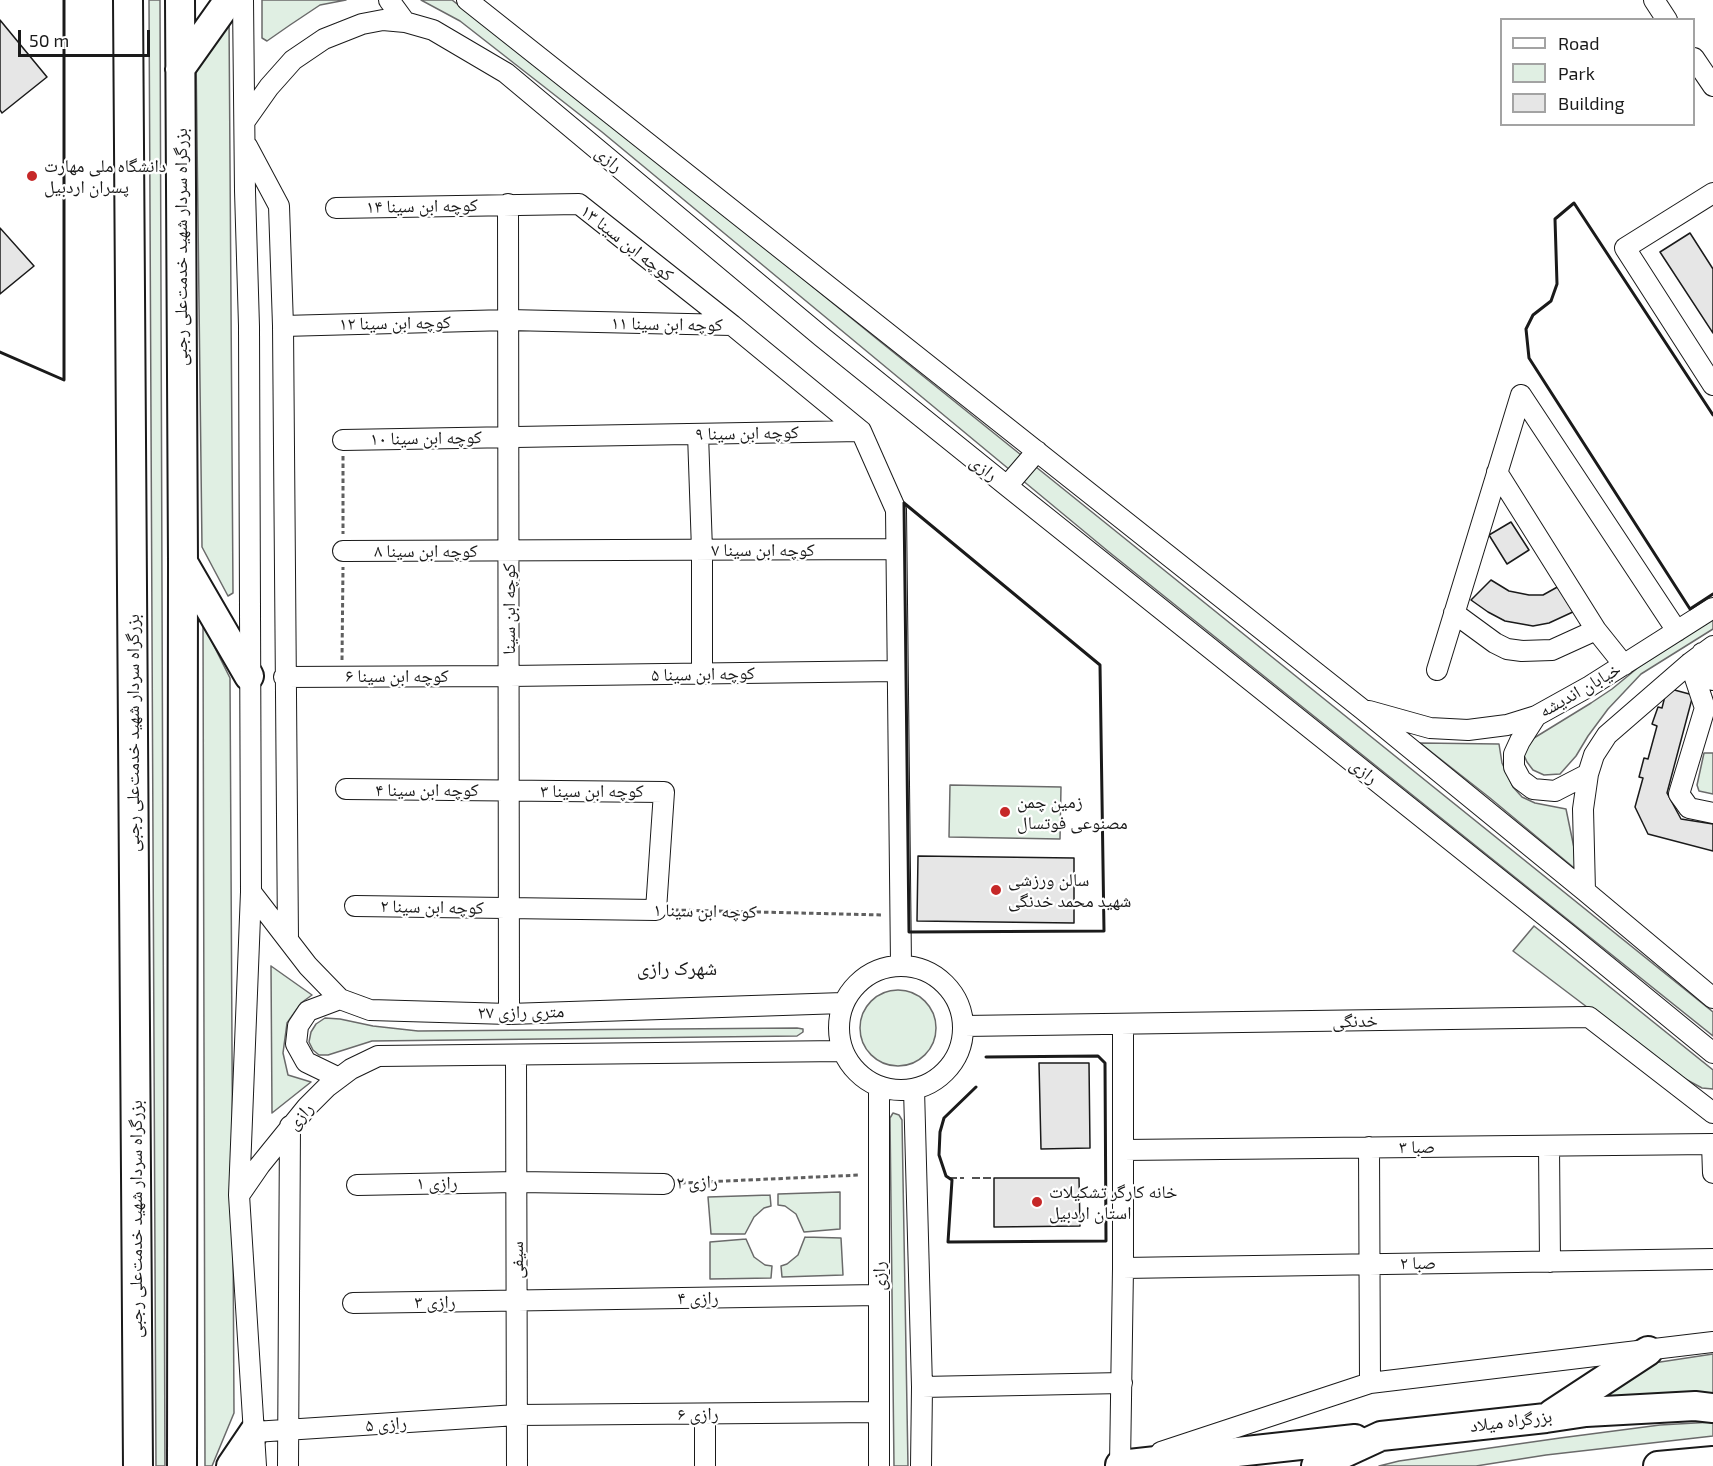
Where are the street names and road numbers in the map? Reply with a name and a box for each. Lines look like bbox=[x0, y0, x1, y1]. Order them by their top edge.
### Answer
street label: بزرگراه سردار شهید خدمت‌علی رجبی bbox=[170, 128, 192, 366]
street label: رازی bbox=[591, 141, 627, 177]
street label: کوچه ابن سینا ۱۴ bbox=[366, 194, 478, 218]
street label: کوچه ابن سینا ۱۳ bbox=[576, 200, 678, 286]
street label: کوچه ابن سینا ۱۲ bbox=[339, 311, 451, 335]
street label: کوچه ابن سینا ۱۱ bbox=[611, 312, 723, 336]
street label: کوچه ابن سینا ۹ bbox=[695, 421, 799, 445]
street label: کوچه ابن سینا ۱۰ bbox=[370, 426, 482, 450]
street label: رازی bbox=[966, 450, 1002, 486]
street label: کوچه ابن سینا ۷ bbox=[711, 539, 815, 561]
street label: کوچه ابن سینا ۸ bbox=[374, 540, 478, 562]
street label: کوچه ابن سینا bbox=[498, 563, 520, 655]
street label: بزرگراه سردار شهید خدمت‌علی رجبی bbox=[122, 614, 144, 852]
street label: خیابان اندیشه bbox=[1535, 658, 1625, 722]
street label: کوچه ابن سینا ۵ bbox=[651, 662, 755, 686]
street label: کوچه ابن سینا ۶ bbox=[345, 665, 449, 687]
street label: رازی bbox=[1346, 753, 1382, 789]
street label: کوچه ابن سینا ۴ bbox=[375, 779, 479, 801]
street label: کوچه ابن سینا ۳ bbox=[540, 780, 644, 802]
street label: کوچه ابن سینا ۲ bbox=[380, 895, 484, 919]
street label: کوچه ابن سینا ۱ bbox=[653, 899, 757, 923]
street label: ۲۷ متری رازی bbox=[478, 1000, 564, 1024]
street label: خدنگی bbox=[1332, 1010, 1378, 1032]
street label: رازی bbox=[282, 1098, 318, 1134]
street label: بزرگراه سردار شهید خدمت‌علی رجبی bbox=[125, 1100, 147, 1338]
street label: صبا ۳ bbox=[1399, 1136, 1435, 1158]
street label: رازی ۲ bbox=[676, 1170, 718, 1194]
street label: رازی ۱ bbox=[416, 1172, 458, 1194]
street label: سیفی bbox=[506, 1241, 528, 1279]
street label: صبا ۲ bbox=[1400, 1252, 1436, 1274]
street label: رازی bbox=[868, 1261, 890, 1291]
street label: رازی ۴ bbox=[677, 1287, 719, 1309]
street label: رازی ۳ bbox=[414, 1291, 456, 1313]
street label: رازی ۶ bbox=[677, 1403, 719, 1425]
street label: بزرگراه میلاد bbox=[1469, 1405, 1553, 1437]
street label: رازی ۵ bbox=[365, 1412, 407, 1436]

